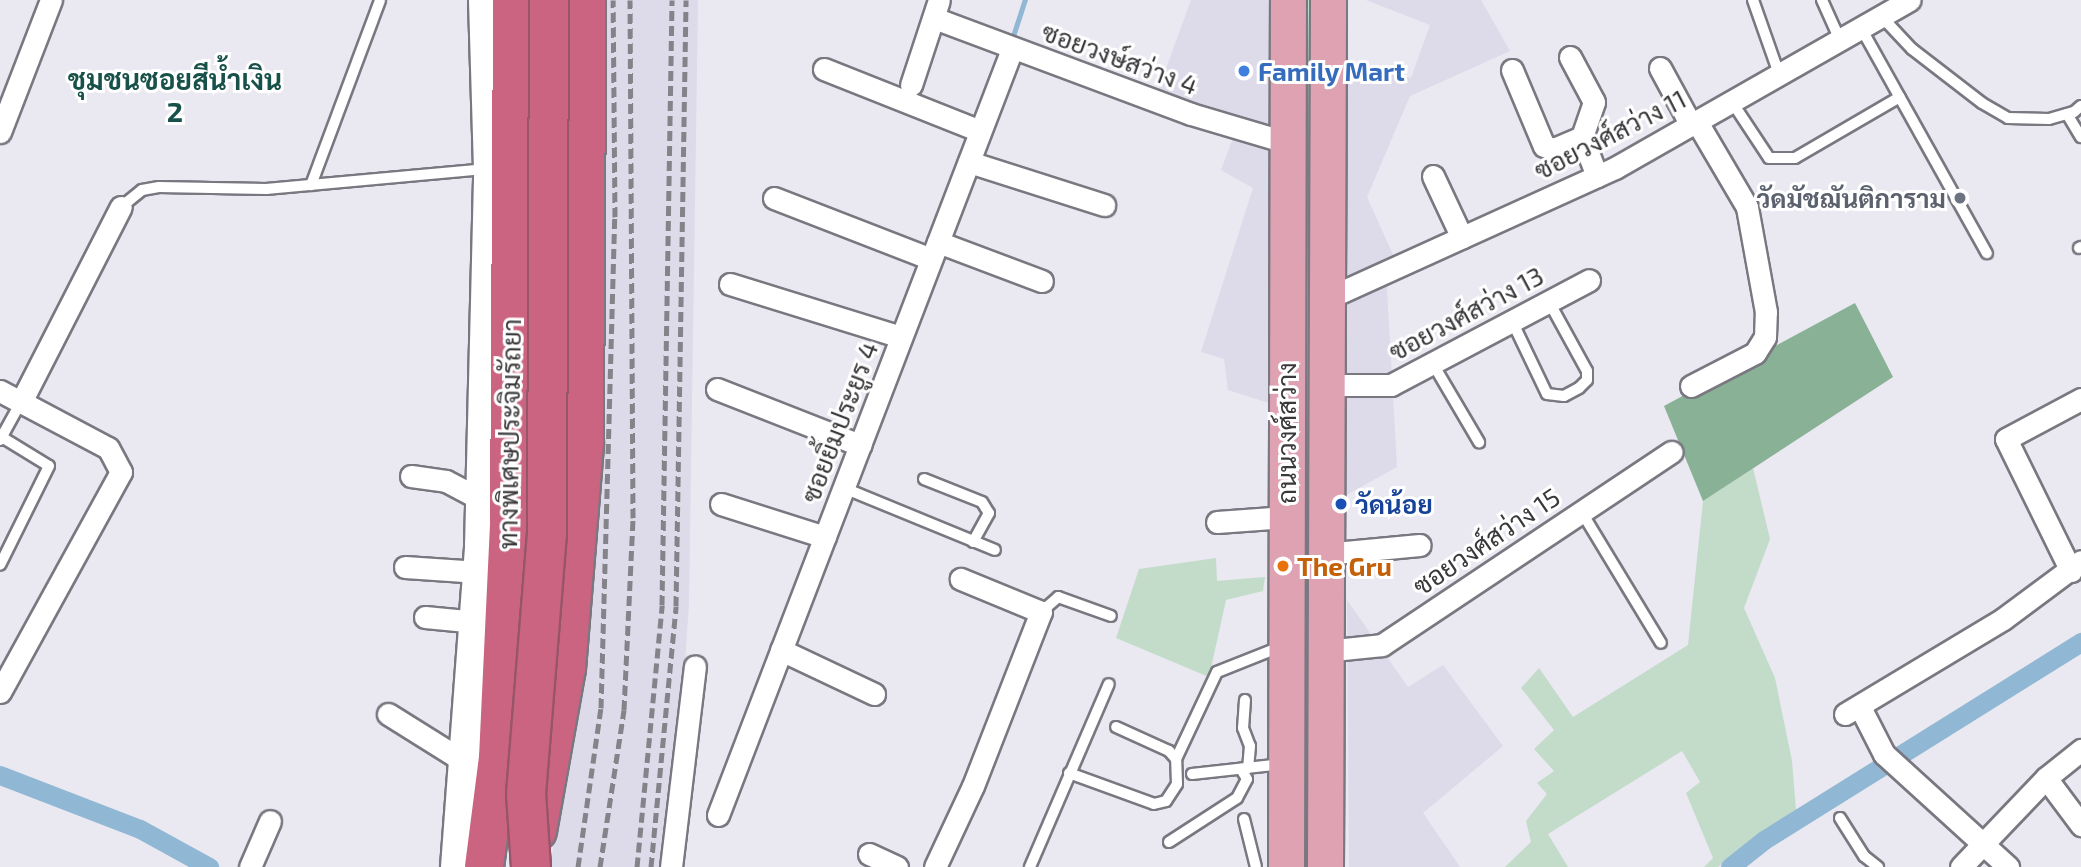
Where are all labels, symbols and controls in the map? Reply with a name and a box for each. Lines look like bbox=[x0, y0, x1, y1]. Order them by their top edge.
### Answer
street label: ซอยวงษ์สว่าง 4 bbox=[1038, 15, 1202, 101]
place label: Family Mart bbox=[1258, 55, 1405, 87]
district label: ชุมชนซอยสีน้ำเงิน 2 bbox=[68, 62, 282, 128]
marker: Family Mart bbox=[1236, 63, 1252, 79]
street label: ซอยวงศ์สว่าง 11 bbox=[1529, 82, 1691, 186]
place label: วัดมัชฌันติการาม bbox=[1757, 182, 1946, 214]
marker: วัดมัชฌันติการาม bbox=[1952, 190, 1968, 206]
street label: ซอยวงศ์สว่าง 13 bbox=[1383, 259, 1549, 367]
street label: ทางพิเศษประจิมรัถยา bbox=[491, 318, 527, 550]
street label: ซอยยิ้มประยูร 4 bbox=[794, 337, 884, 507]
street label: ถนนวงศ์สว่าง bbox=[1270, 362, 1302, 504]
street label: ซอยวงศ์สว่าง 15 bbox=[1407, 481, 1565, 601]
place label: วัดน้อย bbox=[1355, 488, 1433, 520]
marker: วัดน้อย bbox=[1333, 496, 1349, 512]
place label: The Gru bbox=[1297, 550, 1392, 582]
marker: The Gru bbox=[1275, 558, 1291, 574]

